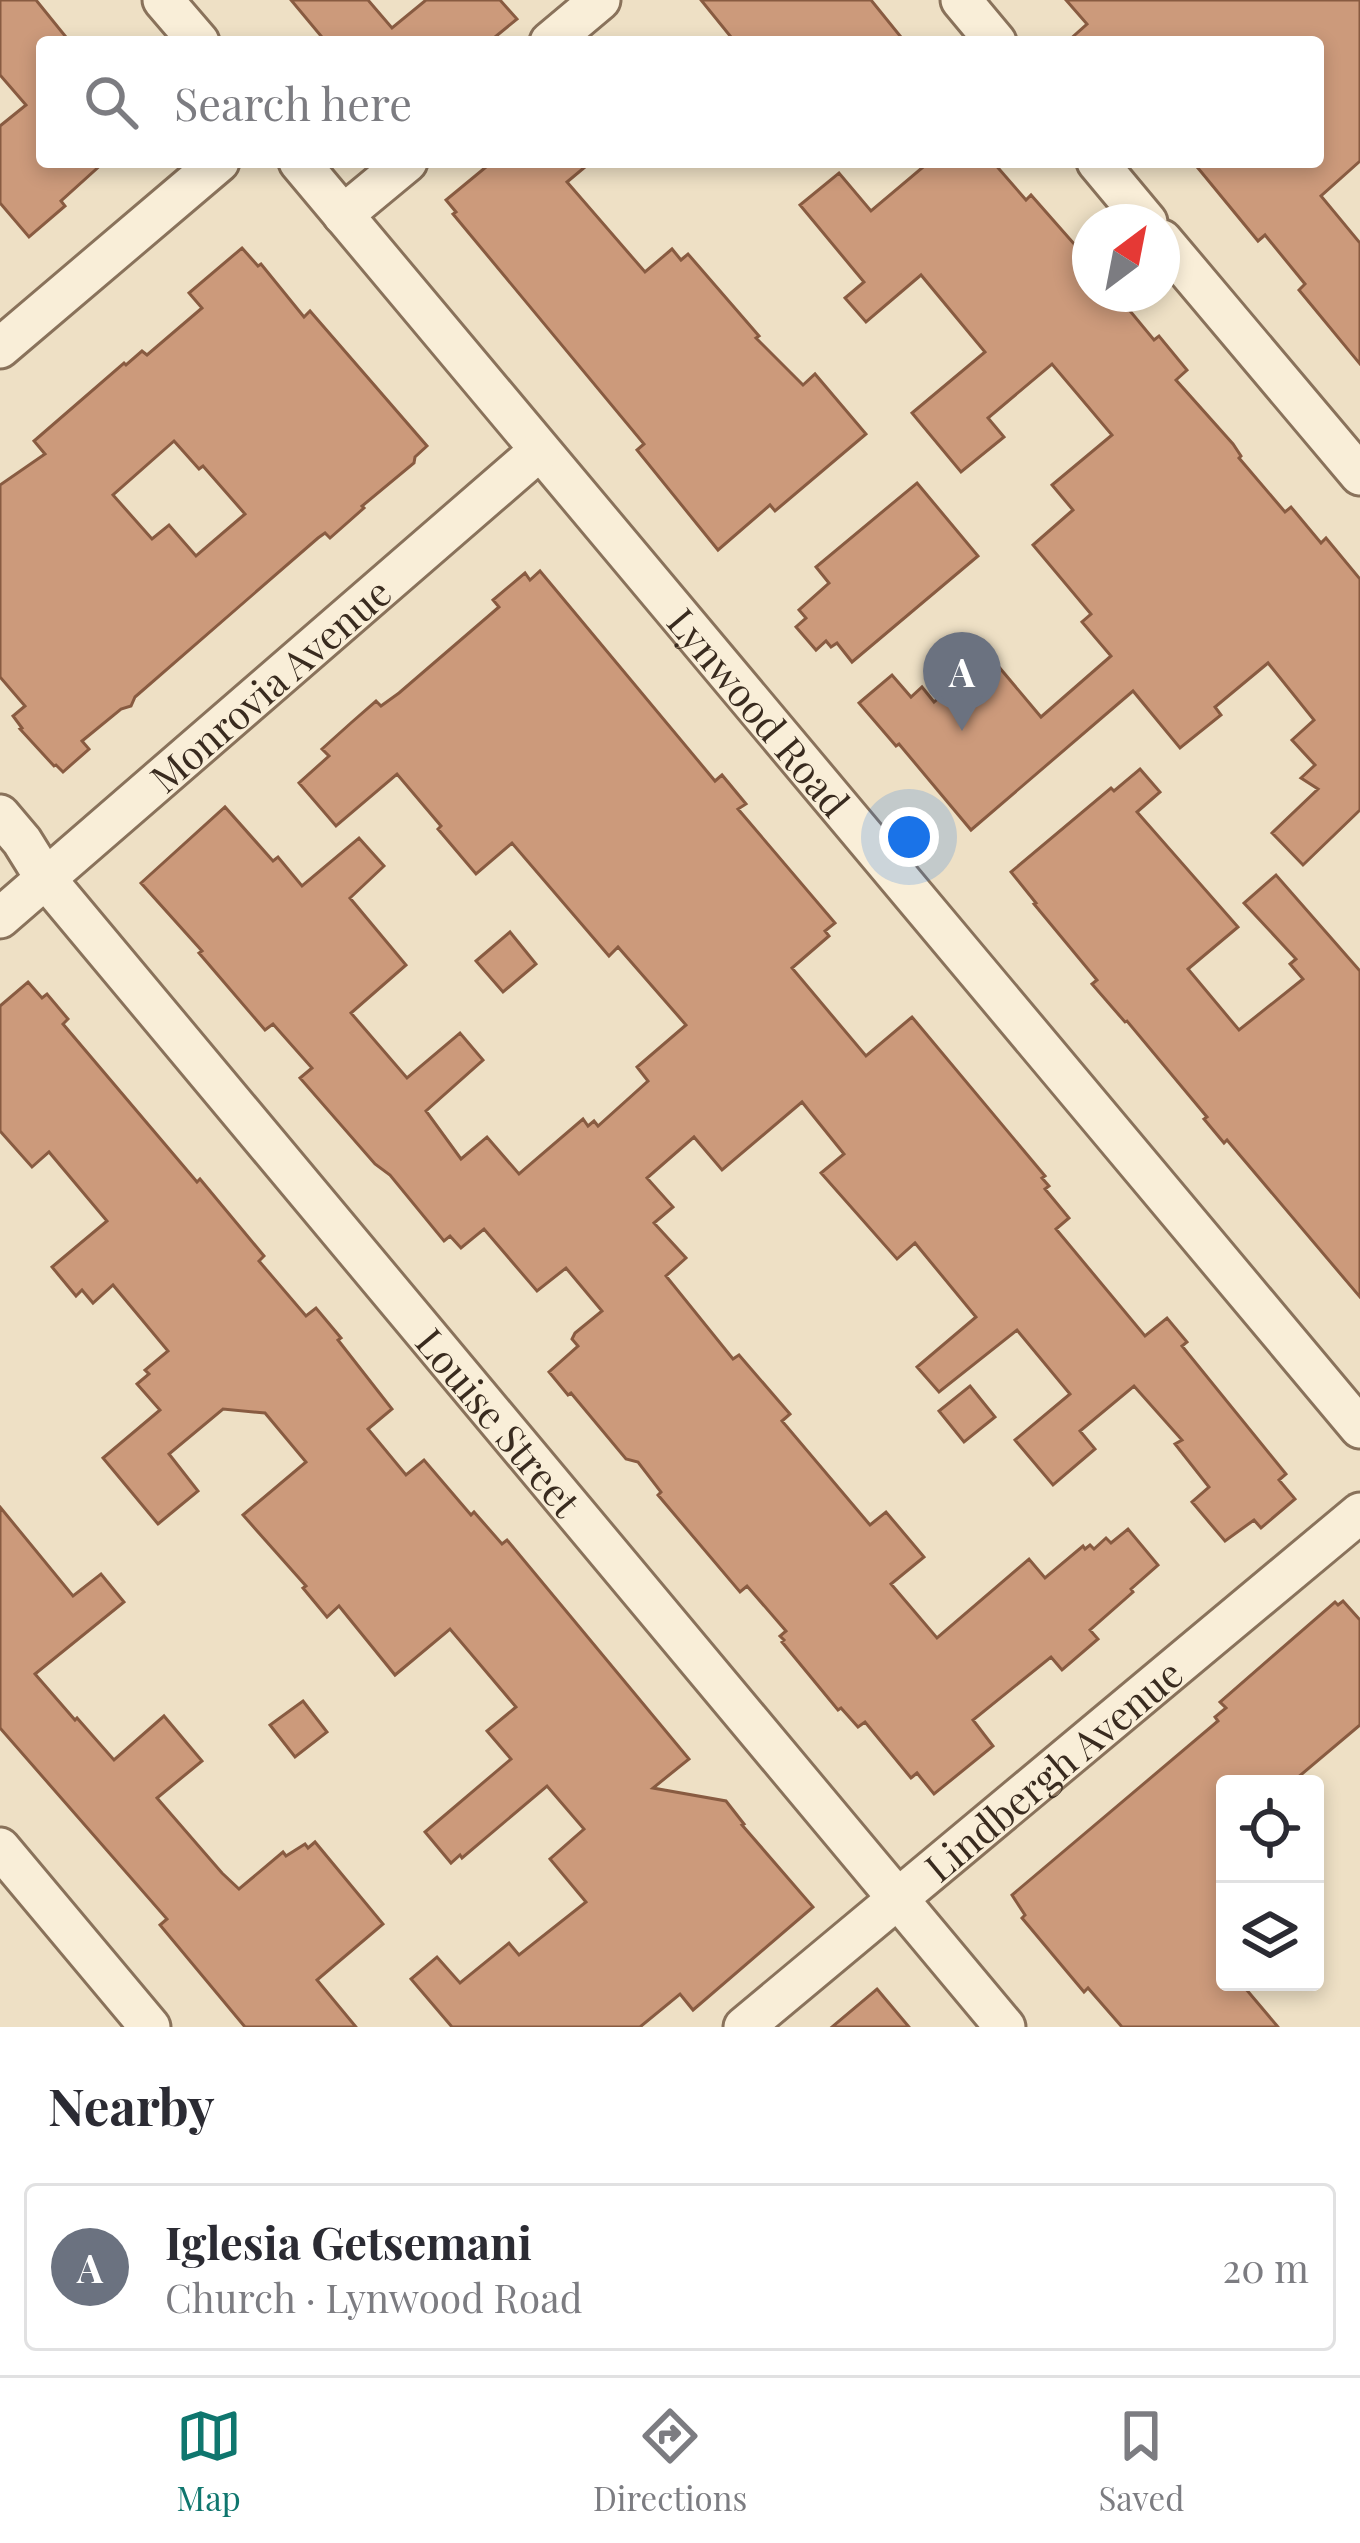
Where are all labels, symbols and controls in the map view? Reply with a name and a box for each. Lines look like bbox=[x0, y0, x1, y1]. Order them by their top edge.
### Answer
search box bbox=[36, 36, 1324, 168]
icon: search bbox=[78, 69, 144, 135]
text: Search here bbox=[174, 72, 412, 132]
north arrow bbox=[1072, 204, 1180, 312]
street label: Monrovia Avenue bbox=[139, 566, 401, 803]
street label: Lynwood Road bbox=[657, 596, 862, 827]
pin: A bbox=[923, 632, 1001, 731]
your location bbox=[879, 807, 939, 867]
street label: Louise Street bbox=[405, 1317, 594, 1527]
street label: Lindbergh Avenue bbox=[913, 1647, 1192, 1892]
map controls bbox=[1216, 1775, 1324, 1991]
button: locate bbox=[1216, 1775, 1324, 1883]
button: layers bbox=[1216, 1883, 1324, 1991]
text: Nearby bbox=[48, 2071, 214, 2139]
text: Iglesia Getsemani bbox=[165, 2211, 532, 2271]
text: A bbox=[77, 2241, 103, 2293]
text: 20 m bbox=[1223, 2241, 1309, 2293]
text: Church · Lynwood Road bbox=[165, 2271, 582, 2323]
tab: Map bbox=[176, 2403, 242, 2519]
tab: Directions bbox=[593, 2403, 747, 2519]
tab: Saved bbox=[1099, 2403, 1184, 2519]

